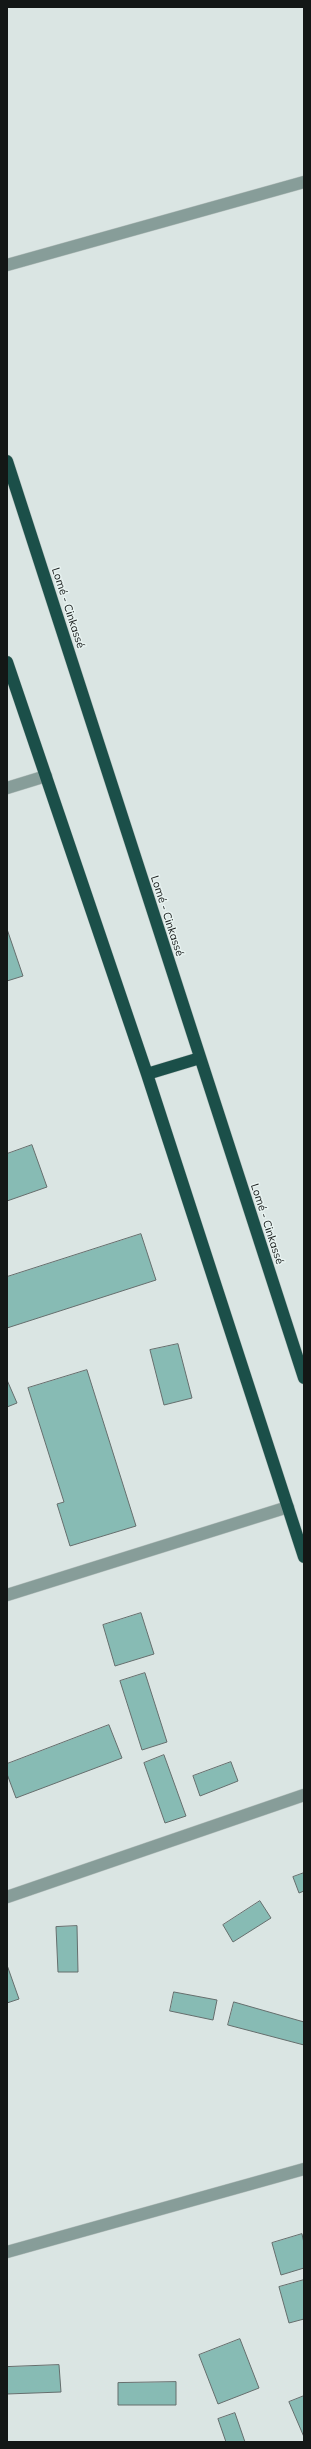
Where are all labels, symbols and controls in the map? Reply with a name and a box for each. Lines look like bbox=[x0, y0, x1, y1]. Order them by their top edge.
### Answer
street label: Lomé - Cinkassé bbox=[49, 566, 87, 650]
street label: Lomé - Cinkassé bbox=[148, 874, 186, 958]
street label: Lomé - Cinkassé bbox=[248, 1182, 286, 1266]

